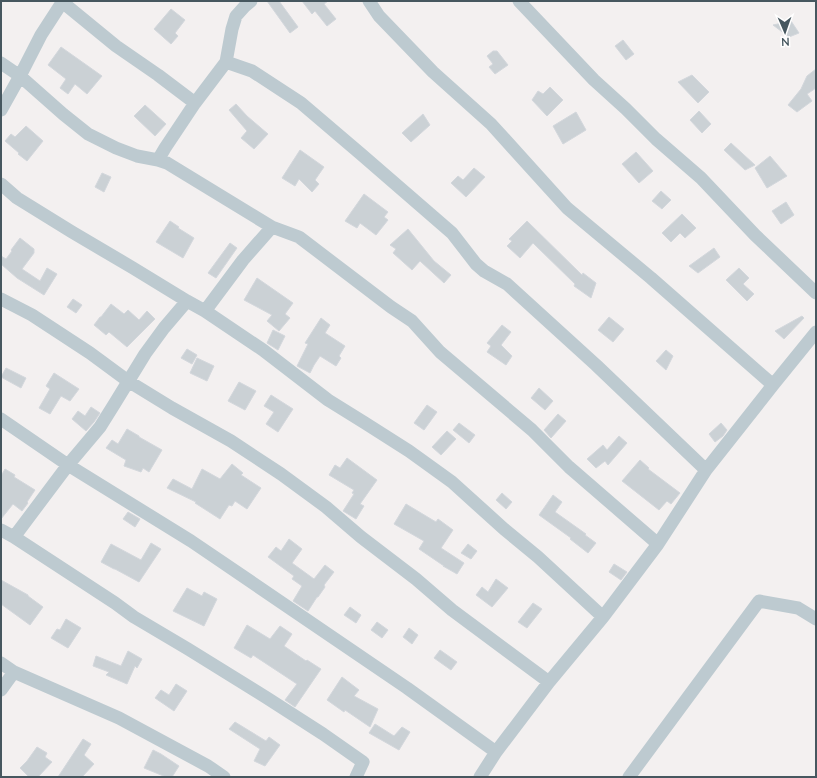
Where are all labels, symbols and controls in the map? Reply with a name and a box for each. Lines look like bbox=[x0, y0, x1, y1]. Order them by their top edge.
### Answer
north arrow bbox=[765, 12, 805, 52]
text: N bbox=[781, 36, 790, 49]

